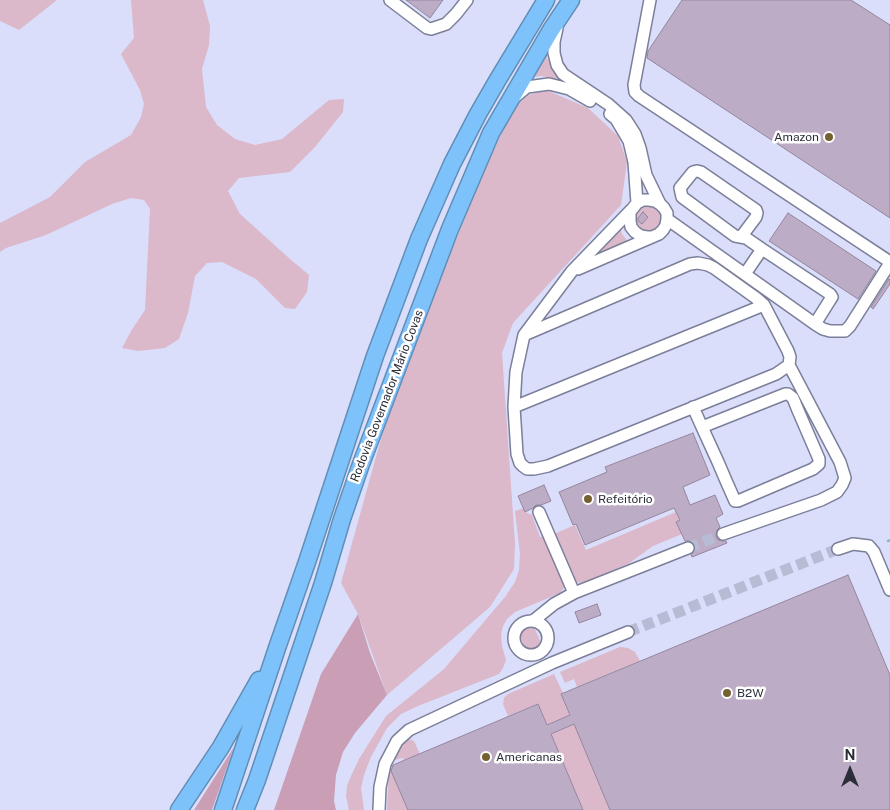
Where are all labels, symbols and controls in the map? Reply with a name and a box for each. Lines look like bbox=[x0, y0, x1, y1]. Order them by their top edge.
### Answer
place label: Amazon bbox=[774, 130, 819, 144]
marker: Amazon bbox=[823, 131, 835, 143]
street label: Rodovia Governador Mário Covas bbox=[347, 308, 427, 484]
place label: Refeitório bbox=[598, 492, 653, 506]
marker: Refeitório bbox=[582, 493, 594, 505]
place label: B2W bbox=[737, 686, 764, 700]
marker: B2W bbox=[721, 687, 733, 699]
north arrow bbox=[825, 745, 875, 795]
text: N bbox=[845, 747, 855, 763]
place label: Americanas bbox=[496, 750, 562, 764]
marker: Americanas bbox=[480, 751, 492, 763]

